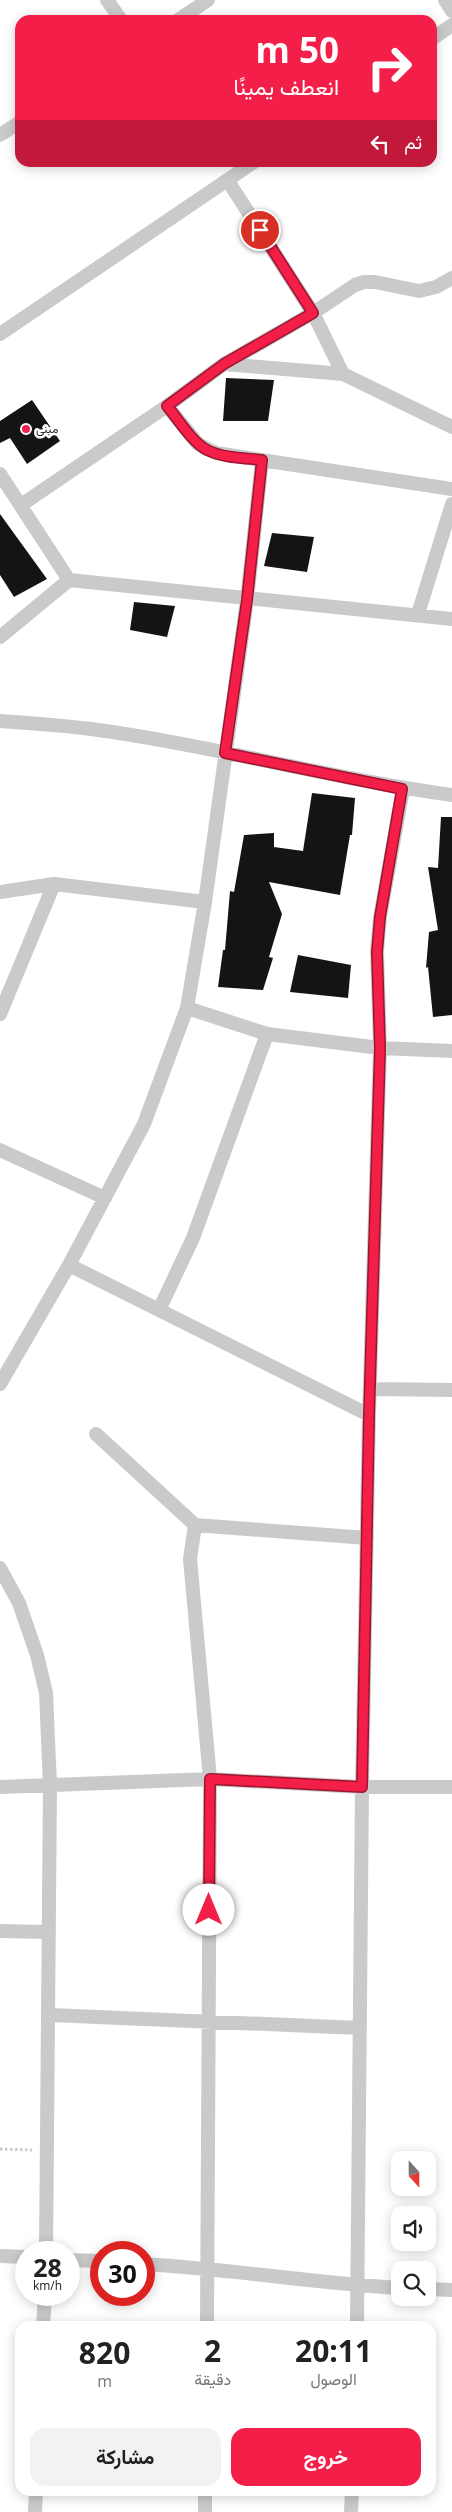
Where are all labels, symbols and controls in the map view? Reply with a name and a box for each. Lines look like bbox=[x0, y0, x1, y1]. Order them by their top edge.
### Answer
text: 50 m bbox=[256, 26, 339, 73]
icon: right bbox=[357, 35, 422, 100]
text: انعطف يمينًا bbox=[233, 71, 339, 101]
text: ثم bbox=[404, 129, 422, 155]
icon: left bbox=[366, 130, 394, 158]
pin bbox=[239, 209, 281, 251]
icon: arrive bbox=[246, 216, 274, 244]
place label: مبنى bbox=[36, 420, 58, 437]
marker: مبنى bbox=[20, 423, 32, 435]
position arrow bbox=[182, 1883, 234, 1935]
north arrow bbox=[391, 2151, 436, 2196]
map controls bbox=[391, 2151, 436, 2306]
button: sound bbox=[391, 2206, 436, 2251]
speed limit sign: 30 bbox=[90, 2241, 155, 2306]
text: 28 bbox=[33, 2250, 62, 2284]
button: search bbox=[391, 2261, 436, 2306]
text: km/h bbox=[33, 2277, 62, 2294]
text: 2 bbox=[204, 2330, 221, 2371]
text: 20:11 bbox=[295, 2330, 372, 2371]
text: 820 bbox=[79, 2332, 130, 2373]
text: دقيقة bbox=[194, 2368, 231, 2390]
text: الوصول bbox=[311, 2368, 357, 2390]
text: m bbox=[97, 2370, 112, 2392]
button: مشاركة bbox=[30, 2428, 221, 2486]
button: خروج bbox=[231, 2428, 421, 2486]

